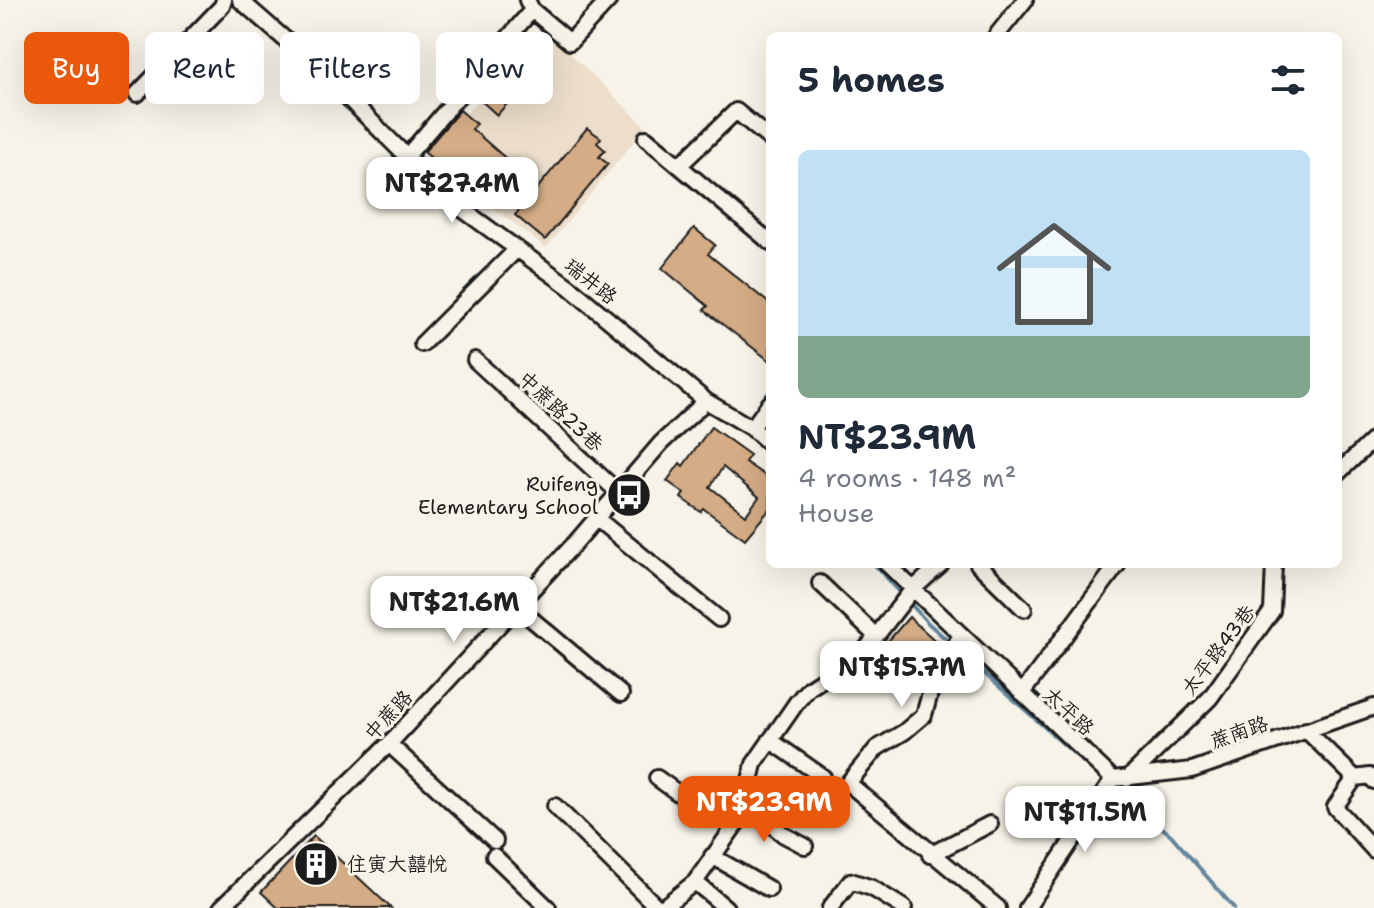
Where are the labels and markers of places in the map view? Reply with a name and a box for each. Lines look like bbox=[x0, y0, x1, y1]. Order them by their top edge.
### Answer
pin: NT$27.4M bbox=[369, 157, 535, 225]
place label: Ruifeng Elementary School bbox=[418, 471, 598, 520]
bus stop icon: Ruifeng Elementary School bbox=[605, 471, 653, 519]
pin: NT$21.6M bbox=[371, 576, 537, 644]
pin: NT$15.7M bbox=[819, 641, 985, 709]
pin: NT$23.9M bbox=[681, 776, 847, 844]
pin: NT$11.5M bbox=[1002, 786, 1168, 854]
building icon: 住寅大囍悅 bbox=[292, 840, 340, 888]
place label: 住寅大囍悅 bbox=[347, 851, 447, 877]

